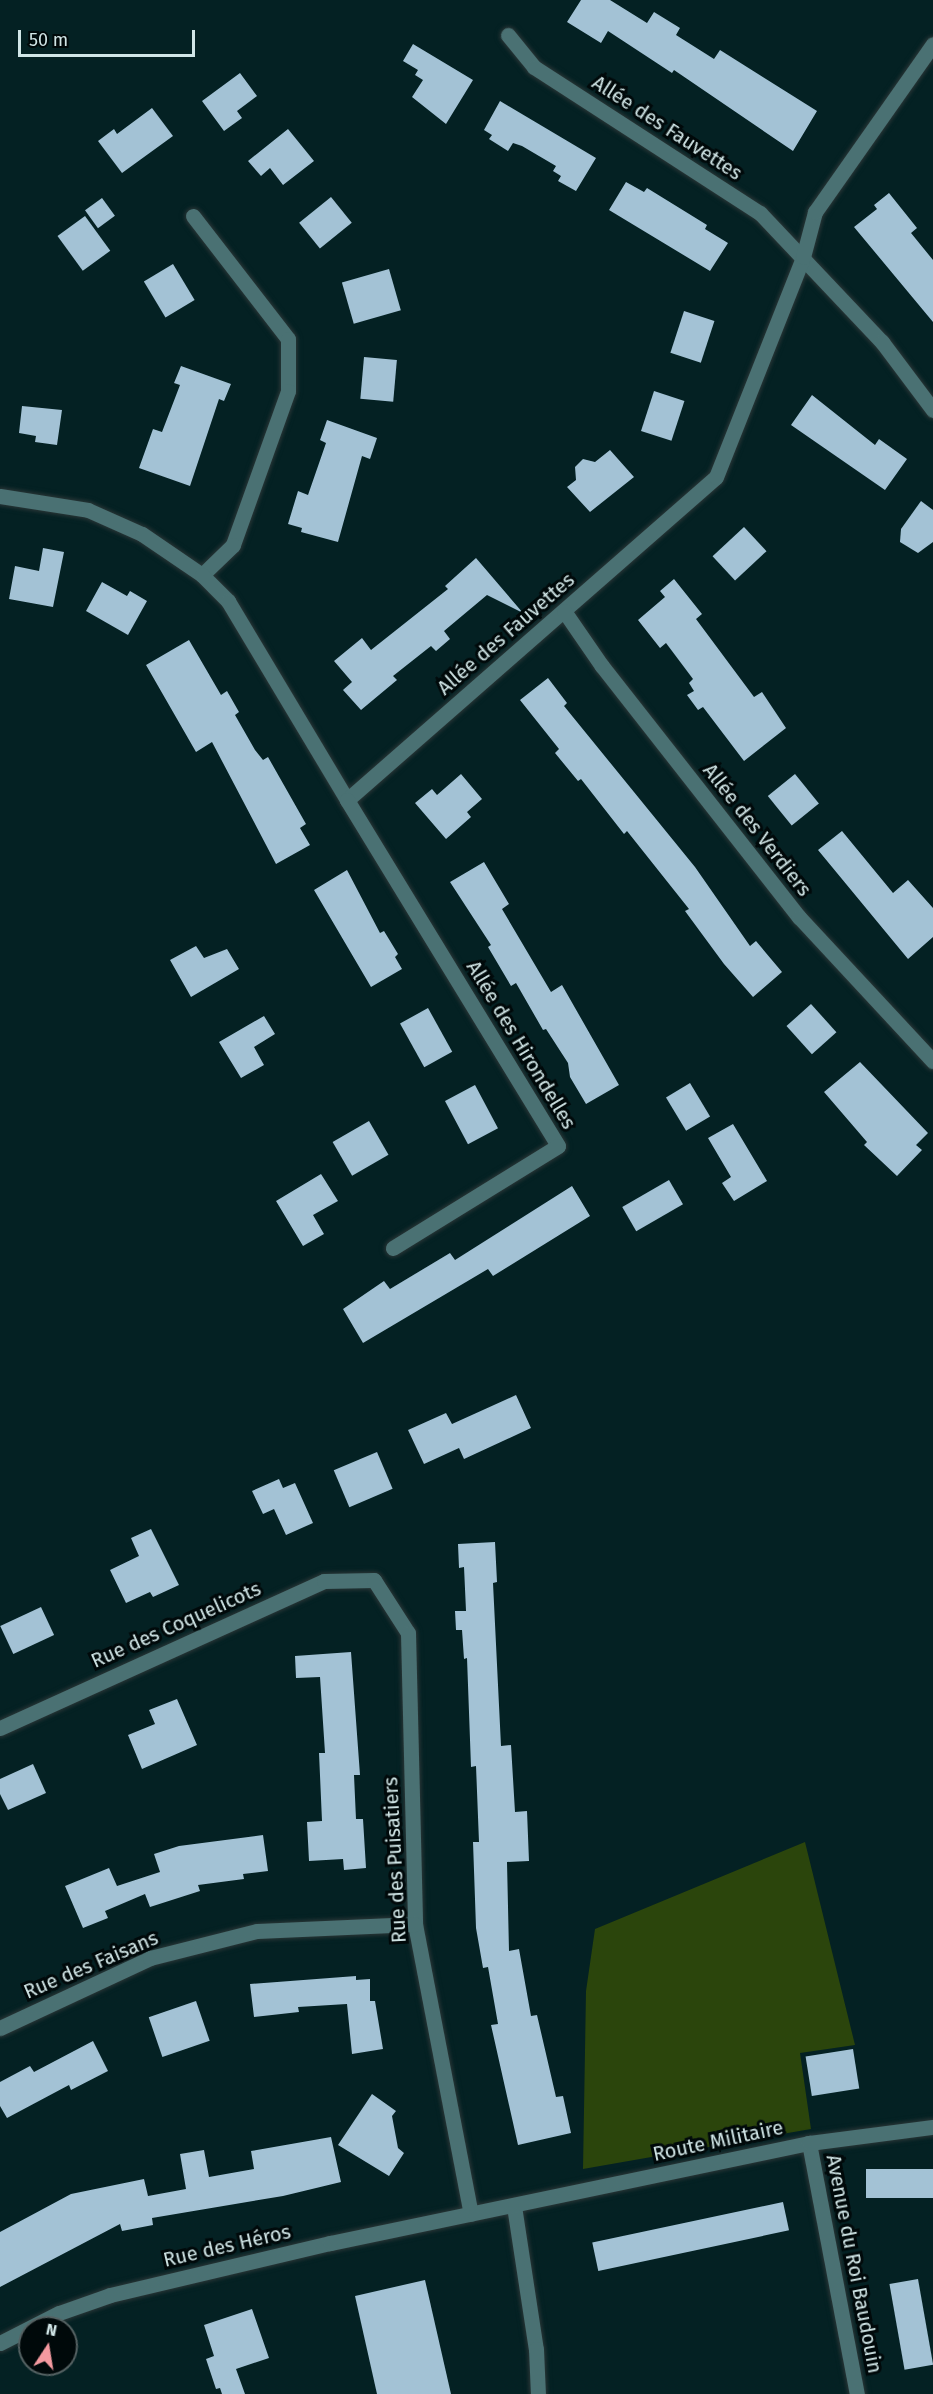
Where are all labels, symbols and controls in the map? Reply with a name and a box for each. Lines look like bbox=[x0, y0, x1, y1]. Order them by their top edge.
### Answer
scale bar bbox=[21, 18, 198, 56]
text: 50 m bbox=[29, 29, 68, 51]
street label: Allée des Fauvettes bbox=[588, 71, 746, 185]
street label: Allée des Fauvettes bbox=[433, 568, 579, 700]
street label: Allée des Verdiers bbox=[698, 759, 816, 901]
street label: Allée des Hirondelles bbox=[461, 956, 581, 1134]
street label: Rue des Coquelicots bbox=[87, 1577, 265, 1673]
street label: Rue des Puisatiers bbox=[379, 1776, 411, 1944]
street label: Rue des Faisans bbox=[20, 1926, 162, 2004]
street label: Route Militaire bbox=[651, 2115, 785, 2167]
street label: Avenue du Roi Baudouin bbox=[821, 2153, 887, 2375]
street label: Rue des Héros bbox=[161, 2220, 293, 2272]
north arrow bbox=[18, 2316, 78, 2376]
text: N bbox=[44, 2319, 59, 2340]

